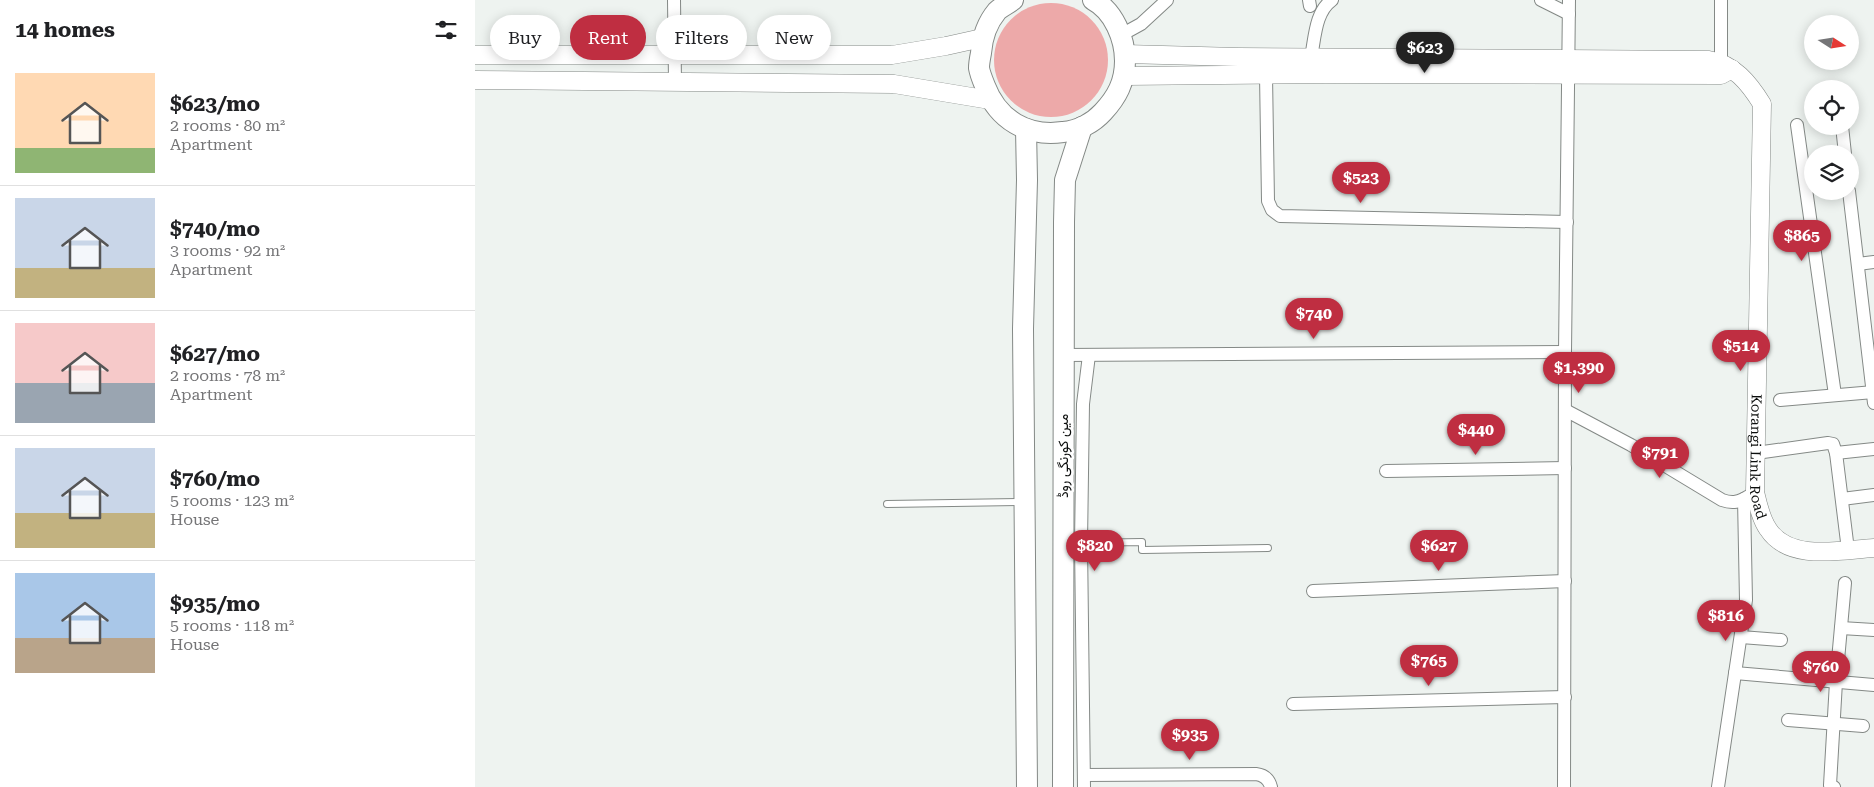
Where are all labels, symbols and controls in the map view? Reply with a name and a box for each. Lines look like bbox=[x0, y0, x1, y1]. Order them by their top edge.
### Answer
chip: Buy bbox=[490, 15, 560, 60]
chip: Rent bbox=[570, 15, 646, 60]
chip: Filters bbox=[656, 15, 747, 60]
chip: New bbox=[757, 15, 831, 60]
north arrow bbox=[1804, 15, 1859, 70]
map controls bbox=[1804, 15, 1859, 200]
icon: filters bbox=[432, 16, 460, 44]
text: 14 homes bbox=[15, 18, 115, 42]
pin: $623 bbox=[1395, 32, 1455, 74]
text: $623 bbox=[1407, 38, 1443, 57]
button: locate bbox=[1804, 80, 1859, 135]
text: $623/mo bbox=[170, 92, 260, 116]
icon: home bbox=[55, 93, 115, 153]
text: 2 rooms · 80 m² bbox=[170, 116, 285, 135]
text: Apartment bbox=[170, 135, 253, 154]
button: layers bbox=[1804, 145, 1859, 200]
pin: $523 bbox=[1331, 162, 1391, 204]
text: $523 bbox=[1343, 168, 1379, 187]
text: $740/mo bbox=[170, 217, 260, 241]
icon: home bbox=[55, 218, 115, 278]
pin: $865 bbox=[1772, 220, 1832, 262]
text: $865 bbox=[1784, 226, 1820, 245]
text: 3 rooms · 92 m² bbox=[170, 241, 285, 260]
text: Apartment bbox=[170, 260, 253, 279]
pin: $740 bbox=[1284, 298, 1344, 340]
text: $740 bbox=[1296, 304, 1332, 323]
pin: $514 bbox=[1711, 330, 1771, 372]
text: $514 bbox=[1723, 336, 1759, 355]
text: $627/mo bbox=[170, 342, 260, 366]
icon: home bbox=[55, 343, 115, 403]
pin: $1,390 bbox=[1538, 352, 1620, 394]
text: $1,390 bbox=[1554, 358, 1604, 377]
text: 2 rooms · 78 m² bbox=[170, 366, 285, 385]
text: Apartment bbox=[170, 385, 253, 404]
street label: Korangi Link Road bbox=[1747, 394, 1770, 521]
street label: مین کورنگی روڈ bbox=[1055, 414, 1072, 498]
pin: $440 bbox=[1446, 414, 1506, 456]
text: $440 bbox=[1458, 420, 1494, 439]
pin: $791 bbox=[1630, 436, 1690, 479]
text: $791 bbox=[1642, 443, 1678, 462]
text: $760/mo bbox=[170, 467, 260, 491]
icon: home bbox=[55, 468, 115, 528]
text: 5 rooms · 123 m² bbox=[170, 491, 294, 510]
text: House bbox=[170, 510, 219, 529]
pin: $820 bbox=[1065, 530, 1125, 572]
pin: $627 bbox=[1409, 530, 1469, 572]
text: $820 bbox=[1077, 536, 1113, 555]
text: $627 bbox=[1421, 536, 1457, 555]
text: $935/mo bbox=[170, 592, 260, 616]
icon: home bbox=[55, 593, 115, 653]
pin: $816 bbox=[1696, 600, 1756, 642]
text: $816 bbox=[1708, 606, 1744, 625]
text: 5 rooms · 118 m² bbox=[170, 616, 294, 635]
text: House bbox=[170, 635, 219, 654]
pin: $765 bbox=[1399, 644, 1459, 687]
pin: $760 bbox=[1791, 650, 1851, 693]
text: $765 bbox=[1411, 651, 1447, 670]
text: $760 bbox=[1803, 657, 1839, 676]
pin: $935 bbox=[1160, 718, 1220, 761]
text: $935 bbox=[1172, 725, 1208, 744]

